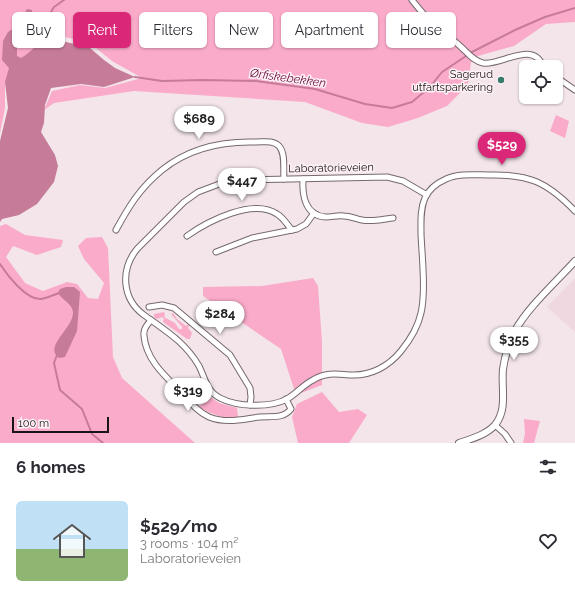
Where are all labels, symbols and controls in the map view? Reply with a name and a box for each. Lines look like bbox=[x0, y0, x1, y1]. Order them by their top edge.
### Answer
chip: Buy bbox=[12, 12, 65, 48]
chip: Rent bbox=[73, 12, 131, 48]
chip: Filters bbox=[139, 12, 207, 48]
chip: New bbox=[215, 12, 273, 48]
chip: Apartment bbox=[281, 12, 378, 48]
chip: House bbox=[386, 12, 456, 48]
map controls bbox=[519, 60, 563, 104]
button: locate bbox=[519, 60, 563, 104]
water label: Ørfiskebekken bbox=[249, 66, 327, 90]
place label: Sagerud utfartsparkering bbox=[412, 68, 493, 94]
marker: Sagerud utfartsparkering bbox=[496, 75, 506, 85]
pin: $689 bbox=[175, 106, 223, 140]
text: $689 bbox=[183, 111, 215, 126]
pin: $529 bbox=[478, 132, 526, 166]
text: $529 bbox=[487, 137, 517, 152]
street label: Laboratorieveien bbox=[288, 161, 374, 175]
pin: $447 bbox=[218, 168, 266, 202]
text: $447 bbox=[227, 173, 257, 188]
pin: $284 bbox=[196, 301, 244, 335]
text: $284 bbox=[205, 306, 235, 321]
pin: $355 bbox=[490, 327, 538, 361]
text: $355 bbox=[499, 332, 529, 347]
pin: $319 bbox=[164, 378, 212, 412]
text: $319 bbox=[173, 383, 203, 398]
scale bar bbox=[12, 415, 109, 434]
text: 100 m bbox=[18, 417, 49, 430]
icon: filters bbox=[537, 456, 559, 478]
text: 6 homes bbox=[16, 457, 85, 477]
text: $529/mo bbox=[140, 516, 217, 536]
icon: home bbox=[48, 517, 96, 565]
icon: heart bbox=[537, 530, 559, 552]
text: 3 rooms · 104 m² bbox=[140, 536, 238, 551]
text: Laboratorieveien bbox=[140, 551, 241, 566]

